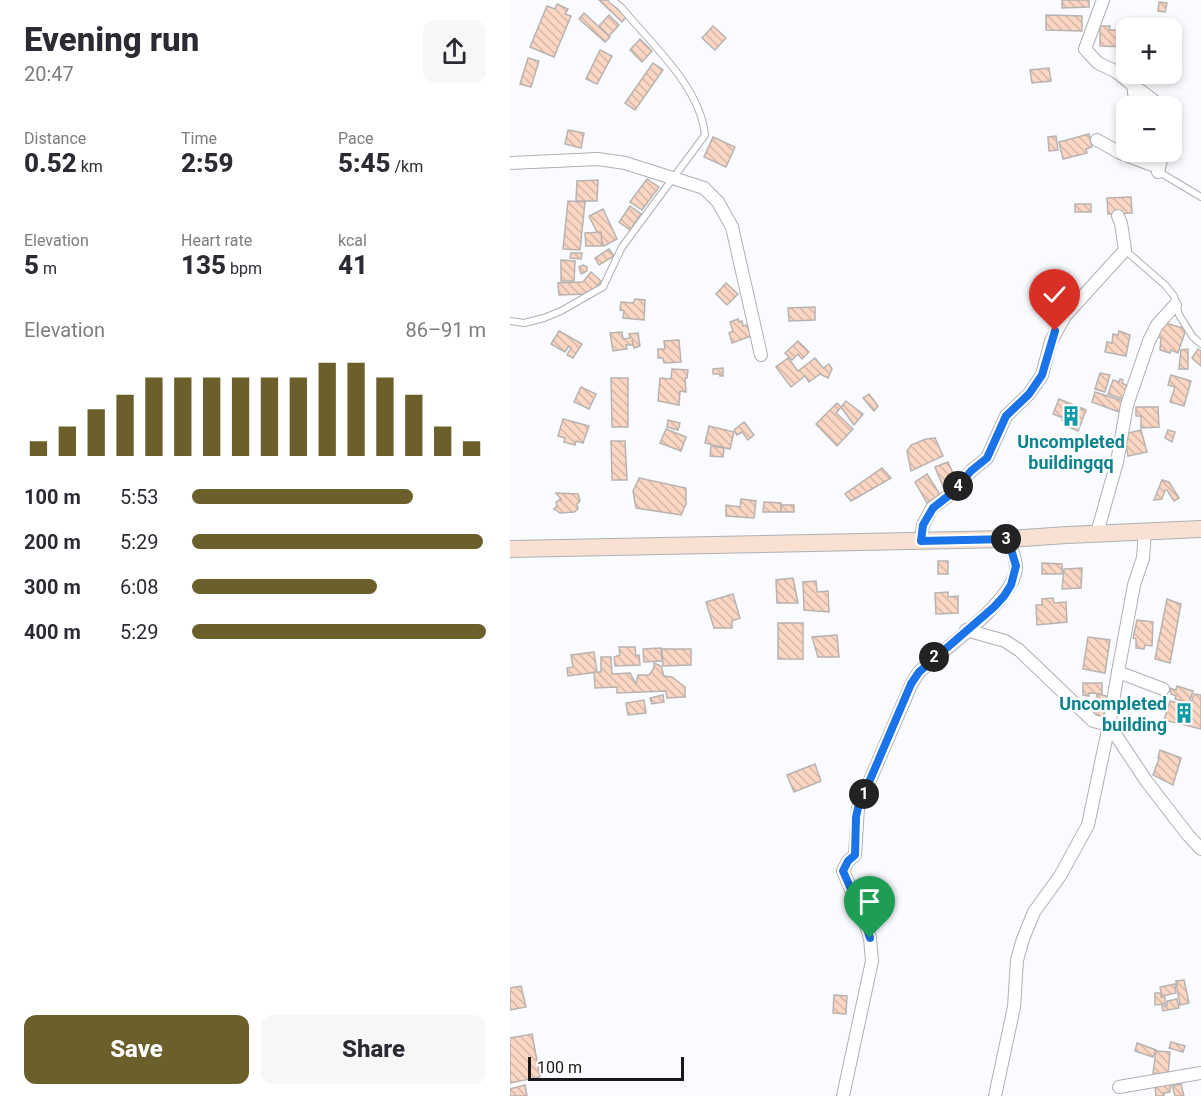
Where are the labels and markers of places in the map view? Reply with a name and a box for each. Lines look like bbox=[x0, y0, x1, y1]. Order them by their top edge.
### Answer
pin bbox=[1029, 269, 1080, 331]
building icon: Uncompleted buildingqq bbox=[1059, 404, 1083, 428]
place label: Uncompleted buildingqq bbox=[1017, 431, 1125, 473]
pin: 4 bbox=[943, 471, 973, 501]
pin: 3 bbox=[991, 524, 1021, 554]
pin: 2 bbox=[919, 642, 949, 672]
place label: Uncompleted building bbox=[1059, 693, 1167, 735]
building icon: Uncompleted building bbox=[1172, 701, 1196, 725]
pin: 1 bbox=[849, 779, 879, 809]
pin bbox=[844, 876, 895, 938]

